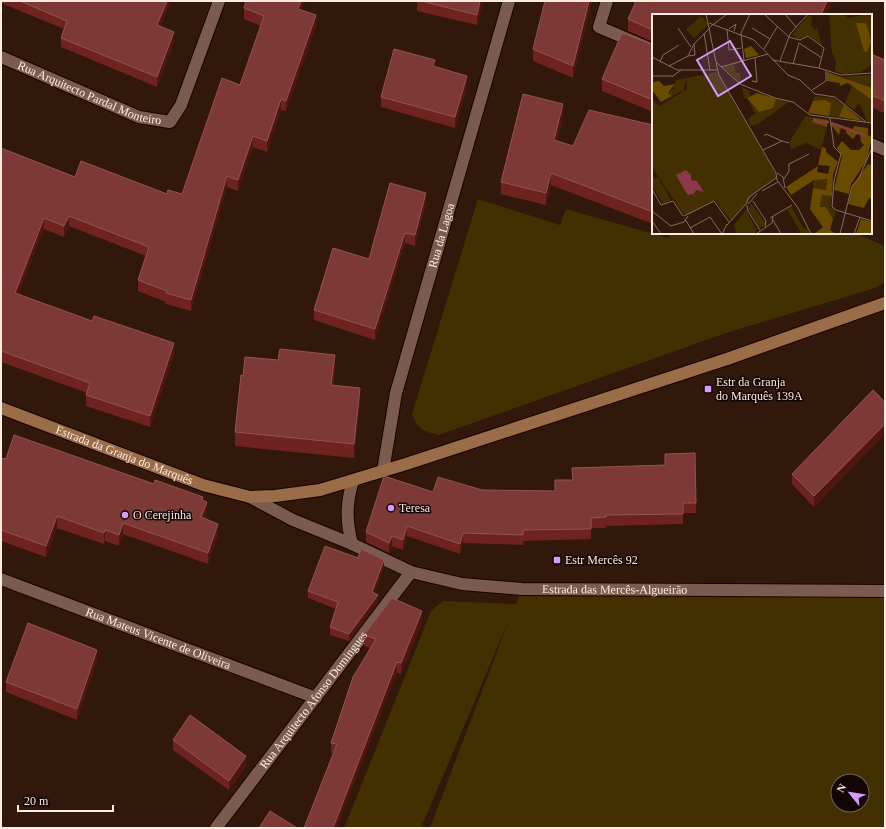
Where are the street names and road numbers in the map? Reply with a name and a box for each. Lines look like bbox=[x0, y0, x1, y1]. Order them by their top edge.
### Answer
street label: Rua Arquitecto Pardal Monteiro bbox=[15, 58, 163, 128]
street label: Rua da Lagoa bbox=[425, 201, 458, 269]
street label: Estrada da Granja do Marquês bbox=[54, 422, 195, 488]
street label: Estrada das Mercês-Algueirão bbox=[542, 582, 687, 597]
street label: Rua Mateus Vicente de Oliveira bbox=[84, 605, 233, 672]
street label: Rua Arquitecto Afonso Domingues bbox=[257, 628, 371, 771]

